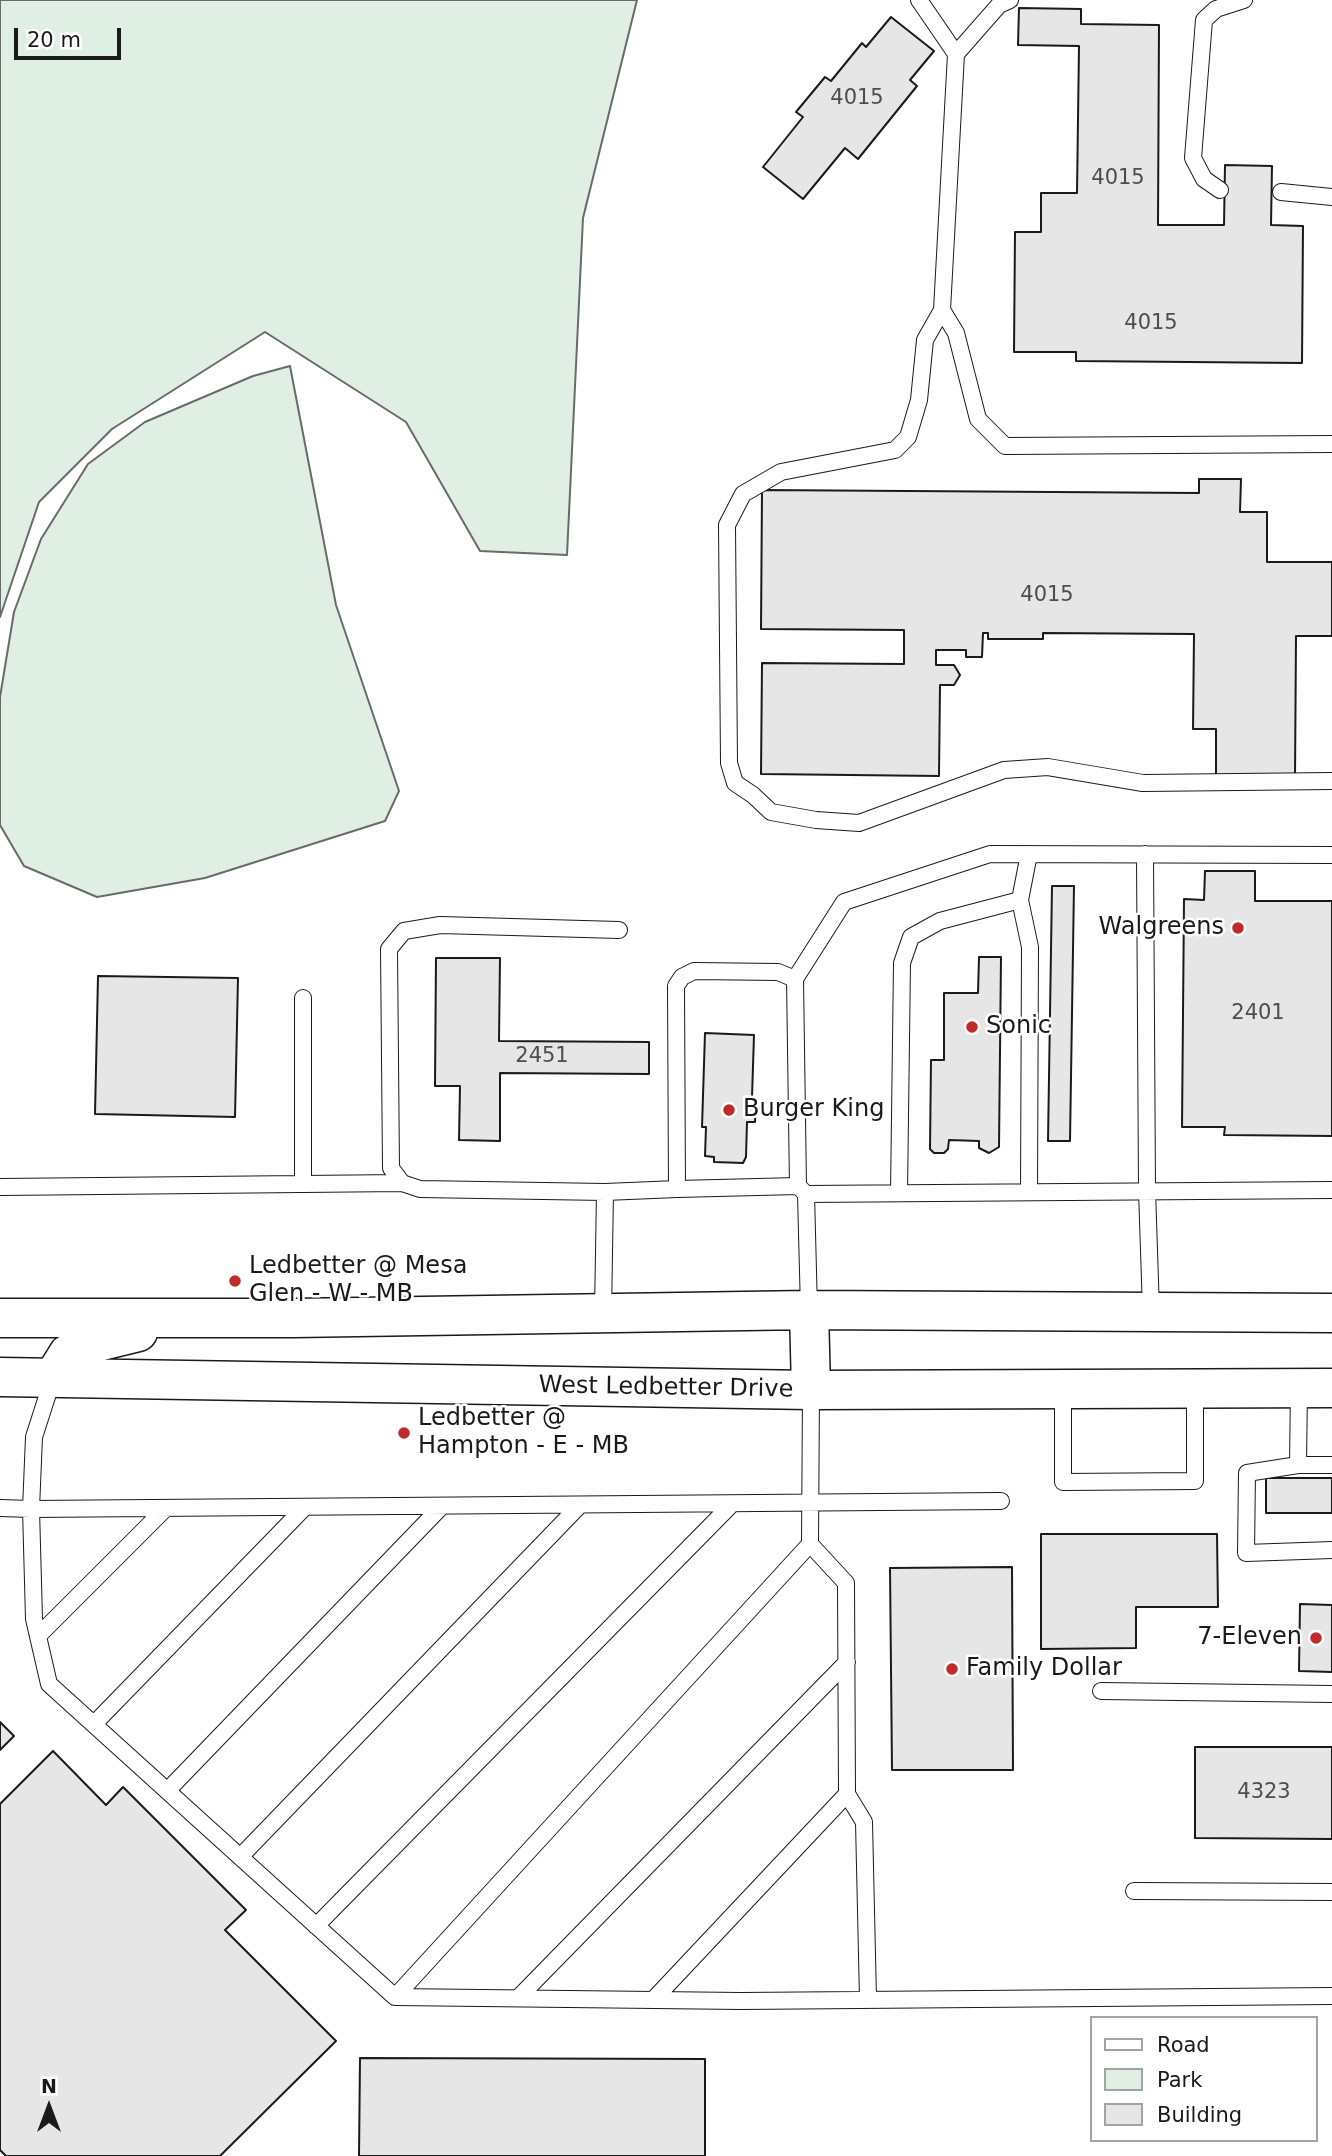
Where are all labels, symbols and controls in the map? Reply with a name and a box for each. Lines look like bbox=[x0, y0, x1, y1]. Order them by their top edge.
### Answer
scale bar bbox=[18, 14, 124, 58]
text: 20 m bbox=[27, 28, 81, 52]
house number: 4015 bbox=[830, 86, 884, 112]
house number: 4015 bbox=[1091, 166, 1145, 192]
house number: 4015 bbox=[1124, 311, 1178, 337]
house number: 4015 bbox=[1020, 583, 1074, 609]
place label: Walgreens bbox=[1099, 914, 1224, 942]
marker: Walgreens bbox=[1230, 920, 1246, 936]
house number: 2401 bbox=[1231, 1001, 1285, 1027]
place label: Sonic bbox=[986, 1013, 1051, 1041]
marker: Sonic bbox=[964, 1019, 980, 1035]
house number: 2451 bbox=[515, 1044, 569, 1070]
place label: Burger King bbox=[743, 1096, 884, 1124]
marker: Burger King bbox=[721, 1102, 737, 1118]
place label: Ledbetter @ Mesa Glen - W - MB bbox=[249, 1253, 467, 1309]
marker: Ledbetter @ Mesa Glen - W - MB bbox=[227, 1273, 243, 1289]
street label: West Ledbetter Drive bbox=[538, 1371, 794, 1405]
place label: Ledbetter @ Hampton - E - MB bbox=[418, 1405, 629, 1461]
marker: Ledbetter @ Hampton - E - MB bbox=[396, 1425, 412, 1441]
place label: 7-Eleven bbox=[1197, 1624, 1302, 1652]
marker: 7-Eleven bbox=[1308, 1630, 1324, 1646]
place label: Family Dollar bbox=[966, 1655, 1122, 1683]
marker: Family Dollar bbox=[944, 1661, 960, 1677]
house number: 4323 bbox=[1237, 1780, 1291, 1806]
legend bbox=[1090, 2016, 1318, 2142]
text: Road bbox=[1157, 2033, 1210, 2057]
text: Park bbox=[1157, 2068, 1202, 2092]
north arrow bbox=[14, 2072, 84, 2142]
text: N bbox=[41, 2075, 57, 2097]
text: Building bbox=[1157, 2103, 1242, 2127]

